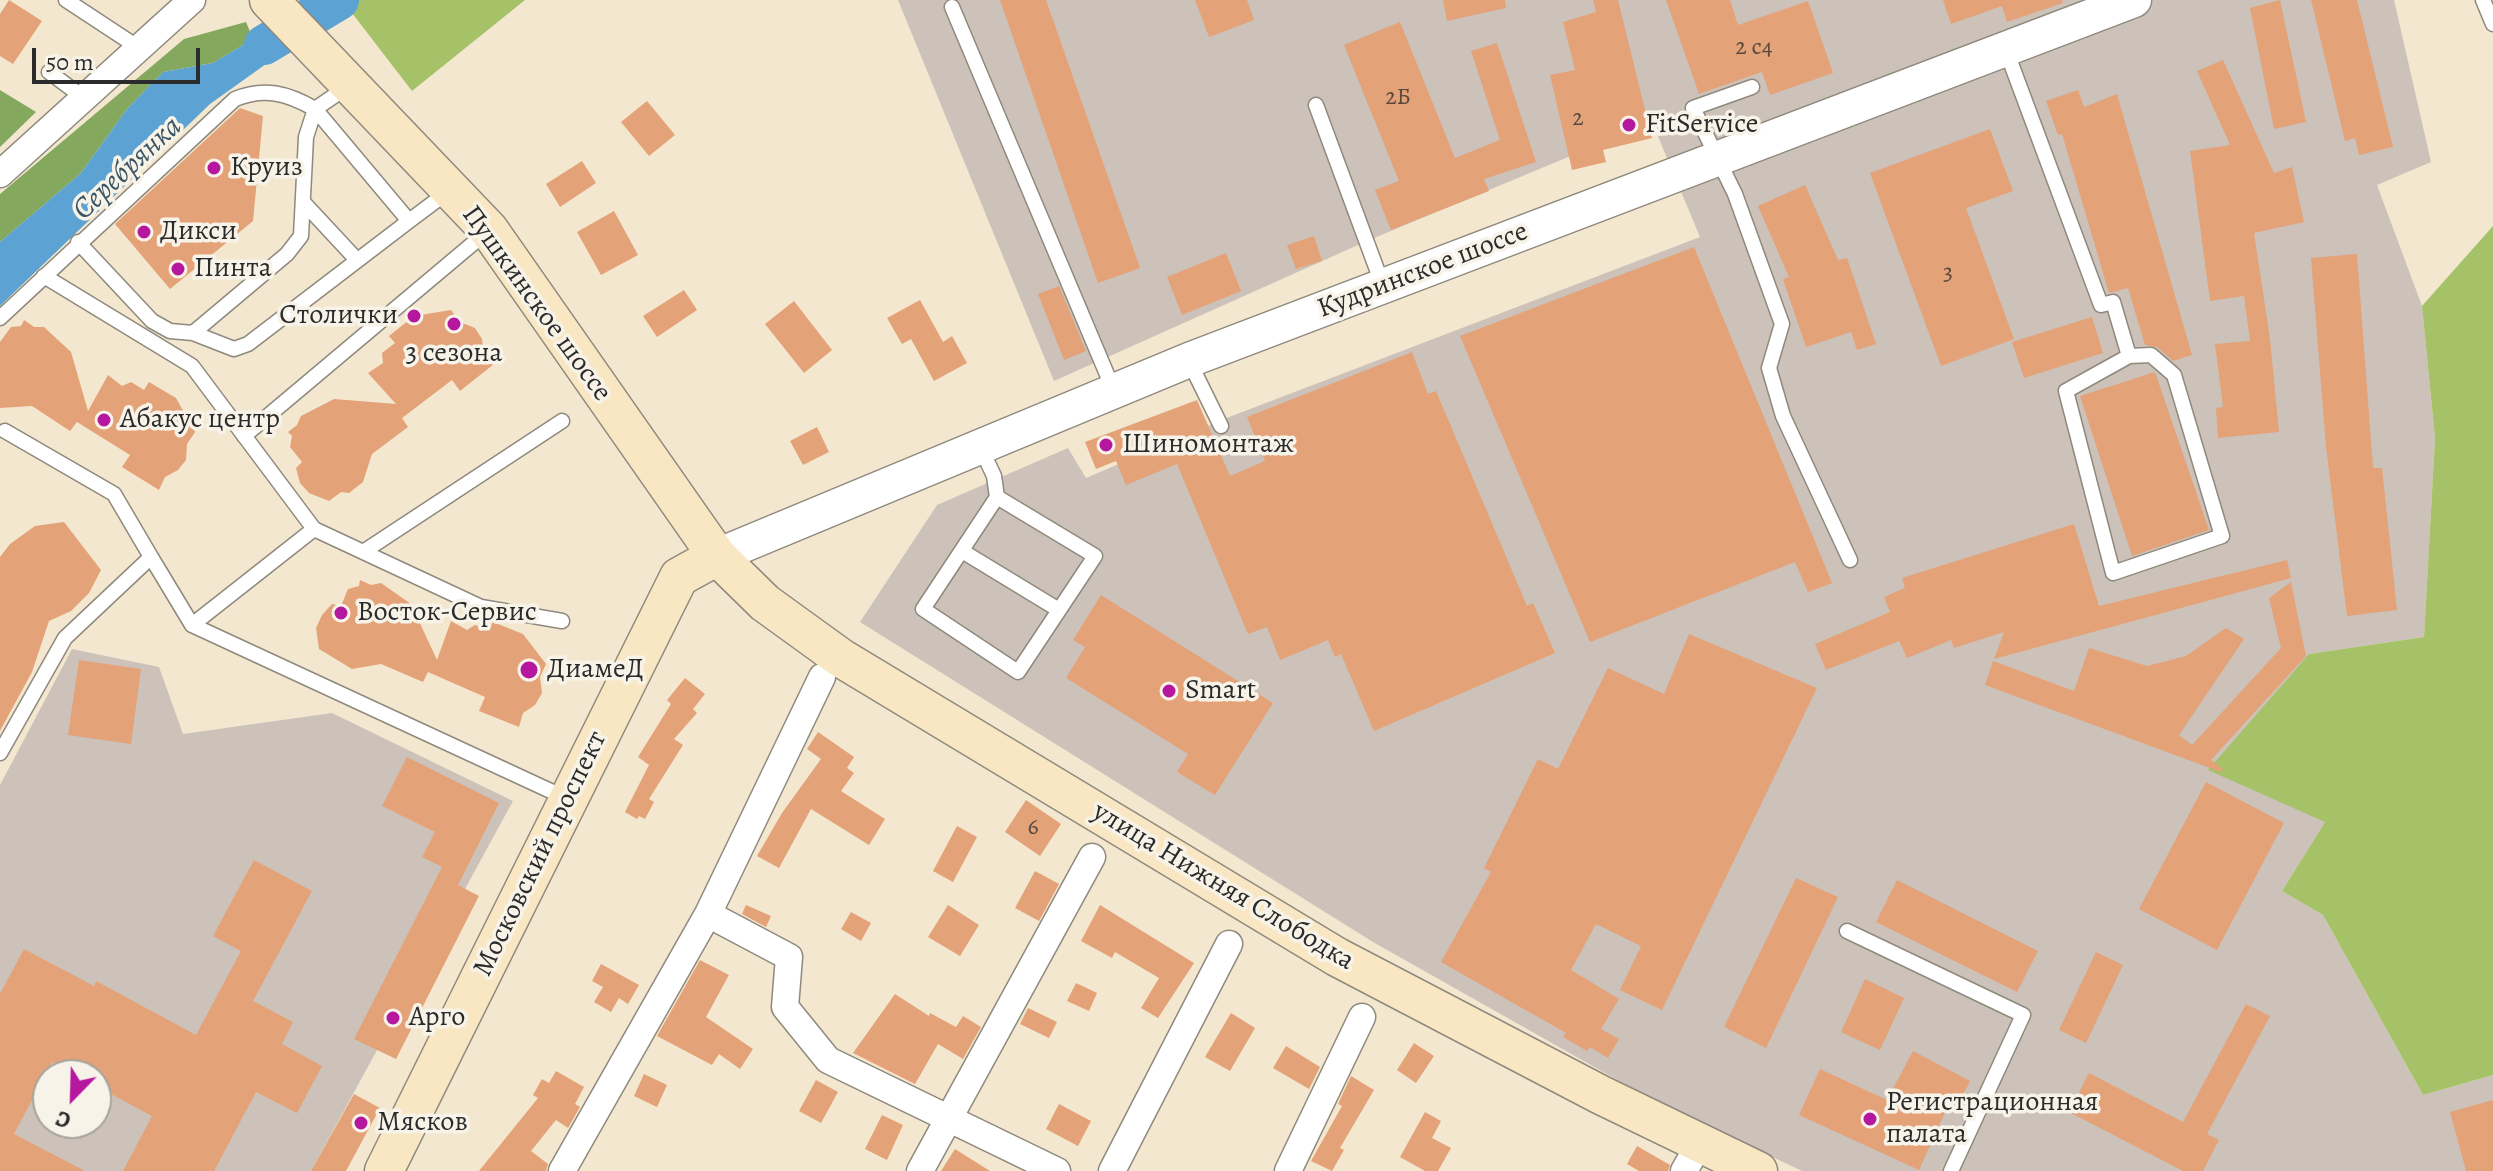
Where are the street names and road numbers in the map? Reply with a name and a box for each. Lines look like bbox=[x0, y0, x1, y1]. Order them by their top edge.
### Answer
street label: Пушкинское шоссе bbox=[454, 200, 618, 408]
street label: Кудринское шоссе bbox=[1313, 215, 1533, 327]
street label: Московский проспект bbox=[467, 726, 615, 982]
street label: улица Нижняя Слободка bbox=[1086, 796, 1360, 978]

